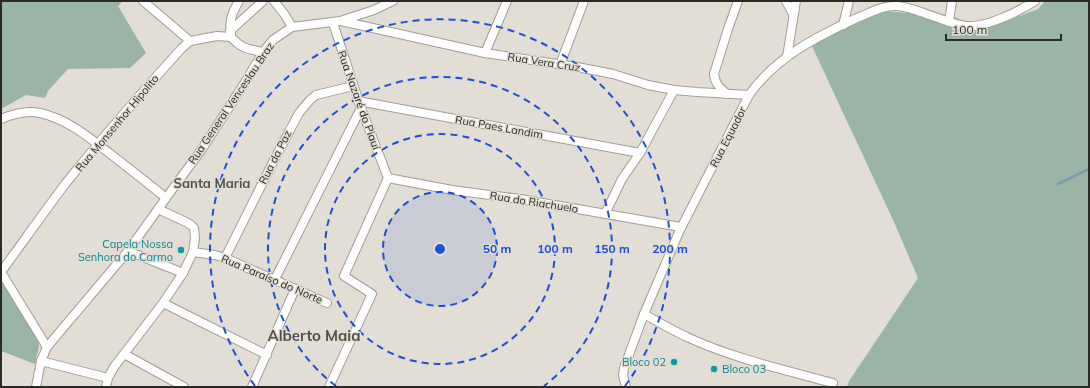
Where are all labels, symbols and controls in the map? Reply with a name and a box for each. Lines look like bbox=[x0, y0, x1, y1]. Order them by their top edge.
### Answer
scale bar bbox=[946, 16, 1061, 42]
text: 100 m bbox=[952, 22, 987, 37]
street label: Rua General Venceslau Braz bbox=[185, 39, 277, 167]
street label: Rua Nazaré do Piauí bbox=[335, 49, 384, 153]
street label: Rua Vera Cruz bbox=[507, 49, 582, 75]
street label: Rua Monsenhor Hipolito bbox=[72, 72, 162, 174]
street label: Rua Equador bbox=[707, 104, 749, 170]
street label: Rua Paes Landim bbox=[454, 112, 544, 142]
street label: Rua da Paz bbox=[255, 127, 295, 186]
district label: Santa Maria bbox=[174, 175, 250, 191]
street label: Rua do Riachuelo bbox=[489, 188, 579, 216]
place label: Capela Nossa Senhora do Carmo bbox=[78, 237, 173, 264]
text: 50 m bbox=[483, 241, 511, 256]
text: 100 m bbox=[537, 241, 573, 256]
text: 150 m bbox=[594, 241, 630, 256]
text: 200 m bbox=[652, 241, 688, 256]
centre of rings bbox=[433, 242, 447, 256]
marker: Capela Nossa Senhora do Carmo bbox=[176, 245, 186, 255]
street label: Rua Paraíso do Norte bbox=[219, 251, 325, 307]
district label: Alberto Maia bbox=[267, 326, 361, 345]
place label: Bloco 02 bbox=[622, 355, 666, 369]
marker: Bloco 02 bbox=[669, 357, 679, 367]
place label: Bloco 03 bbox=[722, 362, 766, 376]
marker: Bloco 03 bbox=[709, 364, 719, 374]

